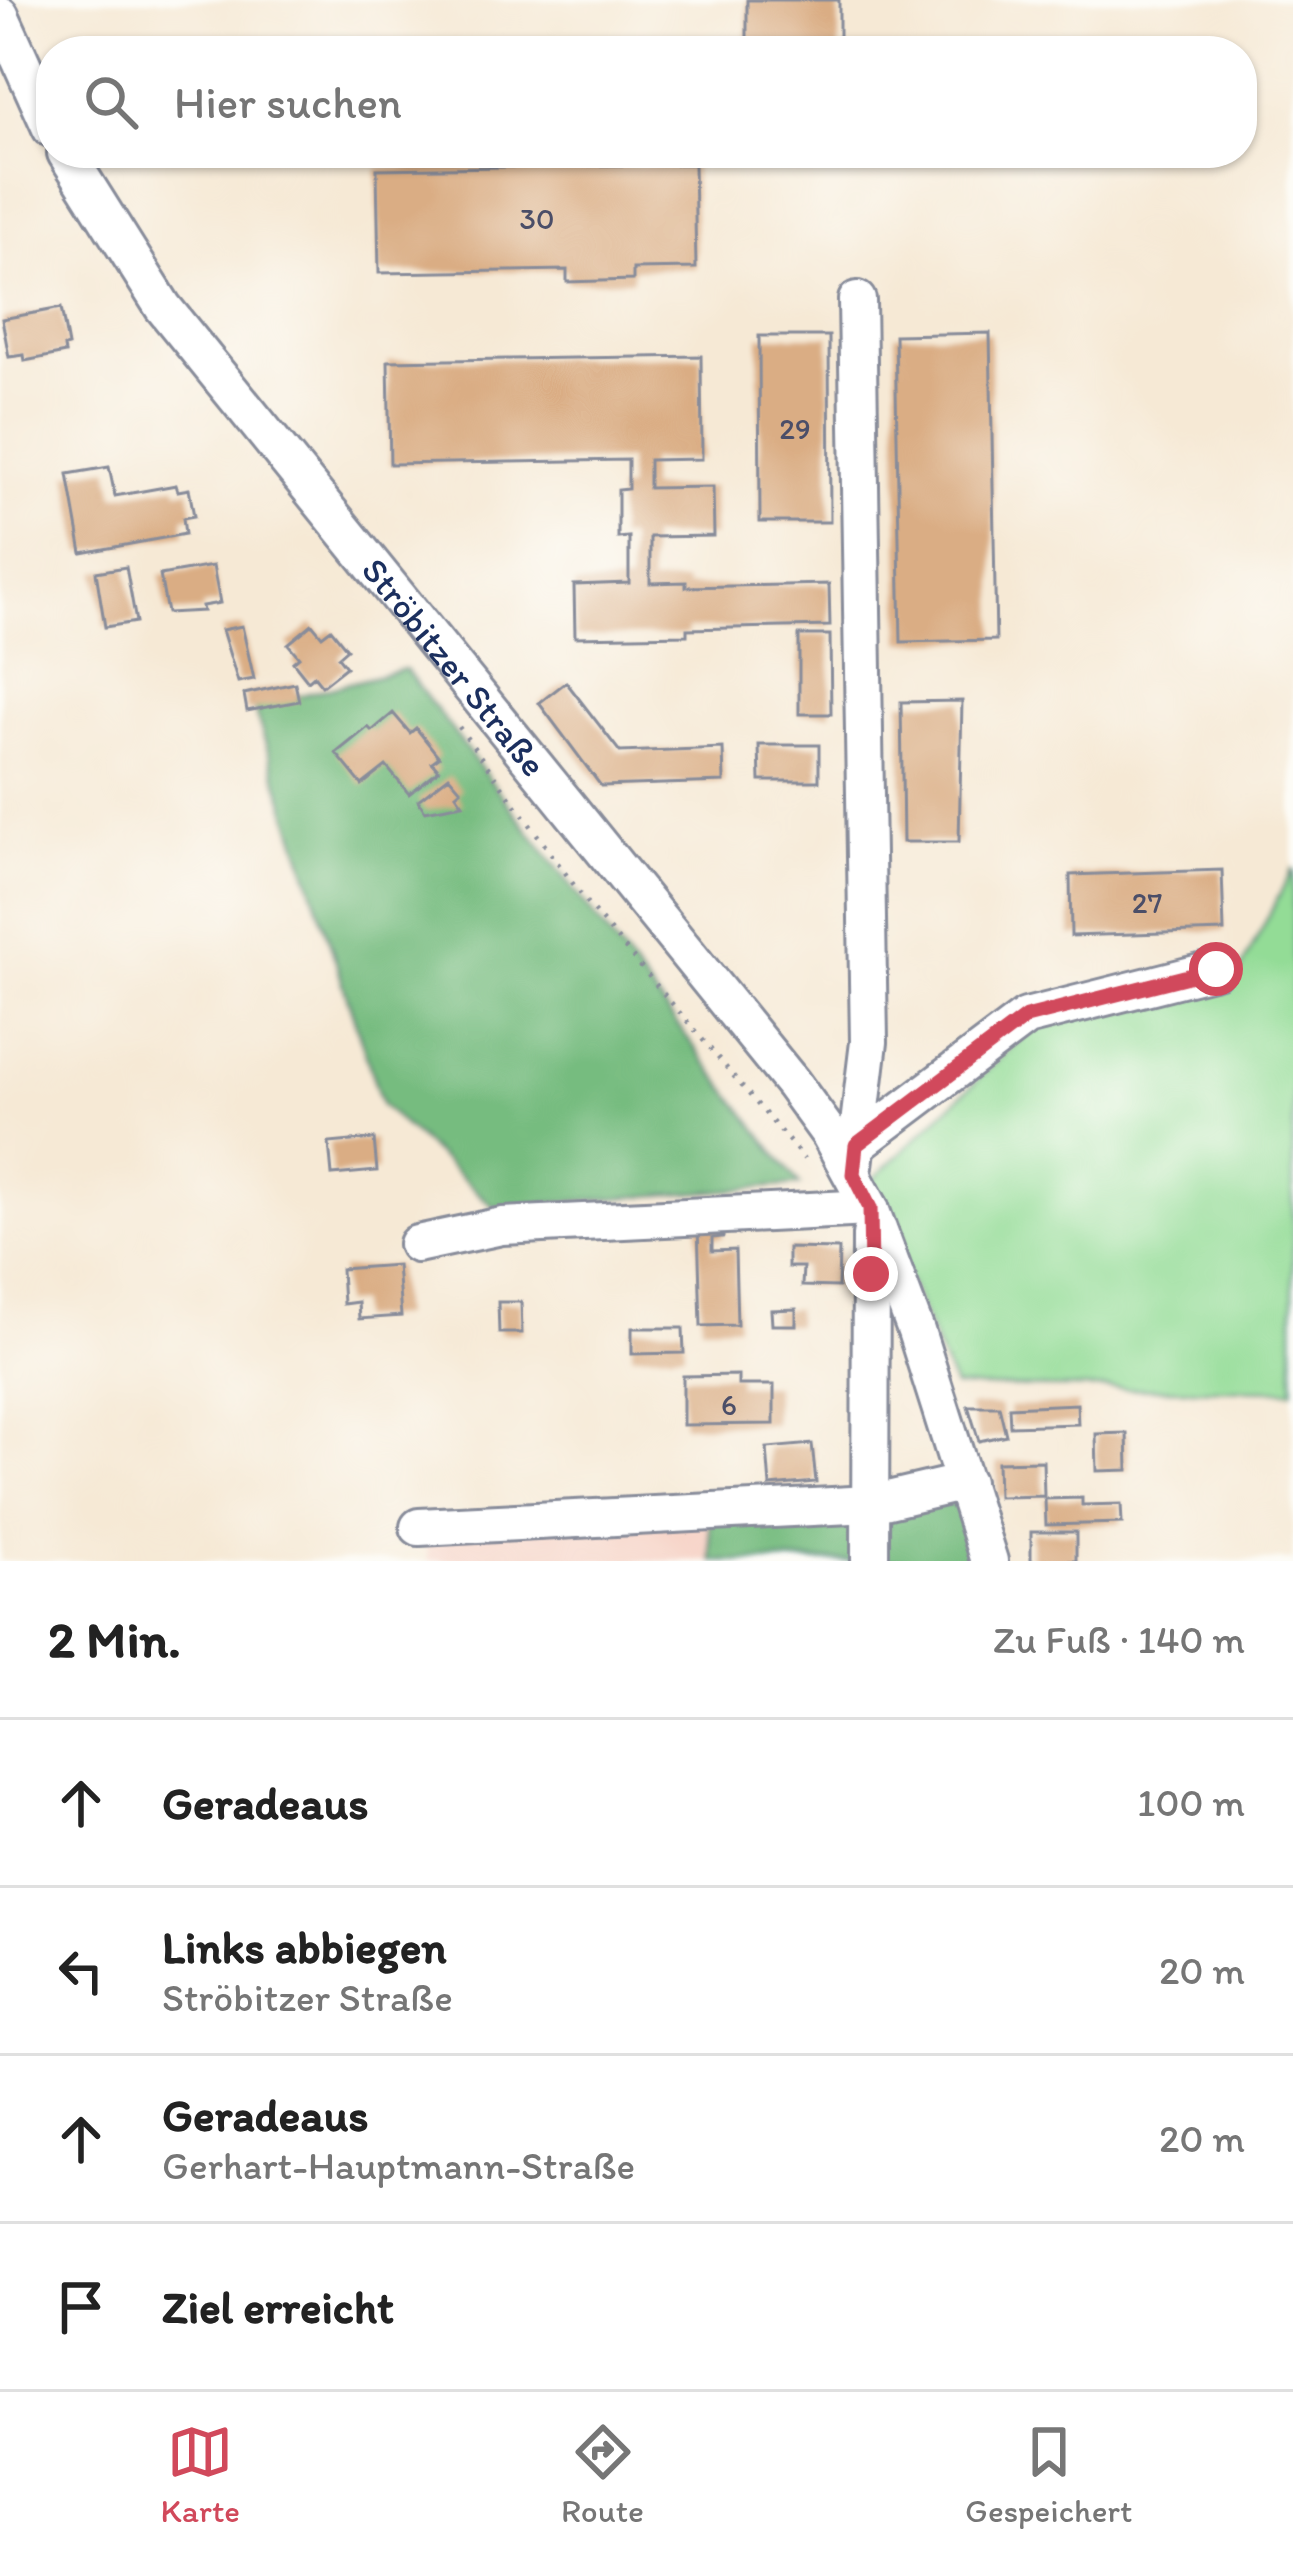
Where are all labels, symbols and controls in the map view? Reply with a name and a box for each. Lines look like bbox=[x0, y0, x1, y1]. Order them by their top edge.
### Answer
search box bbox=[36, 36, 1257, 168]
icon: search bbox=[78, 69, 144, 135]
text: Hier suchen bbox=[174, 75, 402, 129]
house number: 30 bbox=[520, 200, 554, 237]
house number: 29 bbox=[779, 410, 811, 447]
street label: Ströbitzer Straße bbox=[353, 549, 555, 785]
house number: 27 bbox=[1132, 884, 1162, 921]
route start bbox=[1189, 942, 1243, 996]
route end bbox=[844, 1247, 898, 1301]
house number: 6 bbox=[721, 1386, 737, 1423]
text: 2 Min. bbox=[48, 1609, 181, 1670]
text: Zu Fuß · 140 m bbox=[993, 1616, 1245, 1663]
icon: ahead bbox=[48, 1770, 114, 1836]
text: Geradeaus bbox=[162, 1776, 369, 1830]
text: 100 m bbox=[1137, 1779, 1245, 1826]
text: Links abbiegen bbox=[162, 1920, 447, 1974]
icon: left bbox=[48, 1938, 114, 2004]
text: 20 m bbox=[1159, 1947, 1245, 1994]
text: Ströbitzer Straße bbox=[162, 1974, 453, 2021]
text: Geradeaus bbox=[162, 2088, 369, 2142]
icon: ahead bbox=[48, 2106, 114, 2172]
text: 20 m bbox=[1159, 2115, 1245, 2162]
text: Gerhart-Hauptmann-Straße bbox=[162, 2142, 635, 2189]
icon: arrive bbox=[48, 2274, 114, 2340]
text: Ziel erreicht bbox=[162, 2280, 394, 2334]
tab: Karte bbox=[161, 2419, 240, 2530]
tab: Route bbox=[561, 2419, 644, 2530]
tab: Gespeichert bbox=[965, 2419, 1132, 2530]

